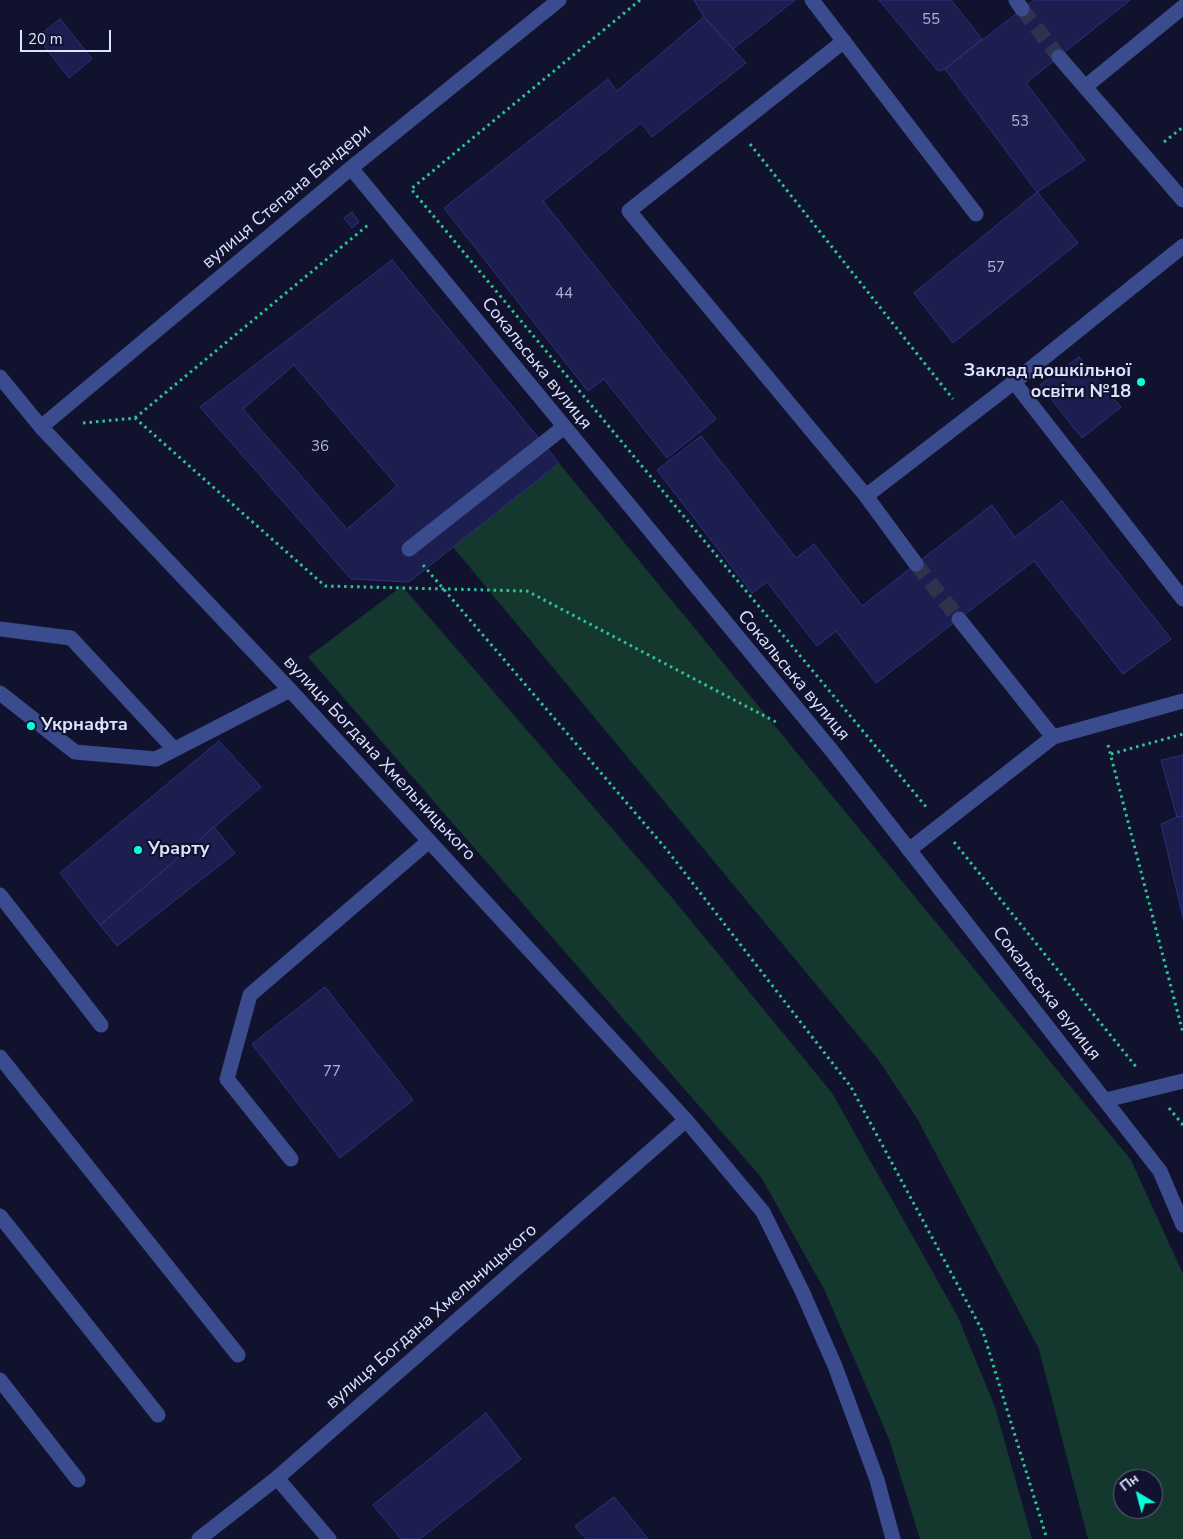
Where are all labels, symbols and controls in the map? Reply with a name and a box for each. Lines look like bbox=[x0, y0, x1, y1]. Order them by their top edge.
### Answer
house number: 55 bbox=[922, 11, 940, 29]
scale bar bbox=[22, 20, 114, 52]
text: 20 m bbox=[28, 29, 63, 49]
house number: 53 bbox=[1011, 113, 1029, 131]
street label: вулиця Степана Бандери bbox=[198, 120, 376, 274]
house number: 57 bbox=[987, 259, 1005, 277]
house number: 44 bbox=[555, 285, 573, 303]
street label: Сокальська вулиця bbox=[476, 294, 596, 434]
place label: Заклад дошкільної освіти №18 bbox=[964, 361, 1131, 404]
marker: Заклад дошкільної освіти №18 bbox=[1135, 376, 1147, 388]
house number: 36 bbox=[311, 438, 329, 456]
street label: Сокальська вулиця bbox=[732, 607, 854, 745]
street label: вулиця Богдана Хмельницького bbox=[278, 652, 480, 866]
place label: Укрнафта bbox=[41, 715, 128, 737]
marker: Укрнафта bbox=[25, 720, 37, 732]
place label: Урарту bbox=[148, 839, 210, 861]
marker: Урарту bbox=[132, 844, 144, 856]
street label: Сокальська вулиця bbox=[987, 923, 1105, 1065]
house number: 77 bbox=[323, 1063, 341, 1081]
street label: вулиця Богдана Хмельницького bbox=[322, 1220, 542, 1414]
north arrow bbox=[1113, 1469, 1163, 1519]
text: Пн bbox=[1116, 1469, 1143, 1496]

